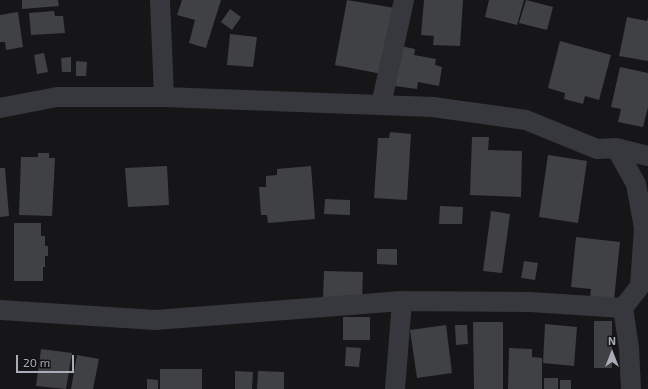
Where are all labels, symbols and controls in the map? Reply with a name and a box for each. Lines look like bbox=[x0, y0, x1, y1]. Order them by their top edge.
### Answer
north arrow bbox=[592, 333, 632, 373]
text: N bbox=[608, 334, 616, 347]
scale bar bbox=[18, 347, 76, 373]
text: 20 m bbox=[23, 355, 50, 369]

